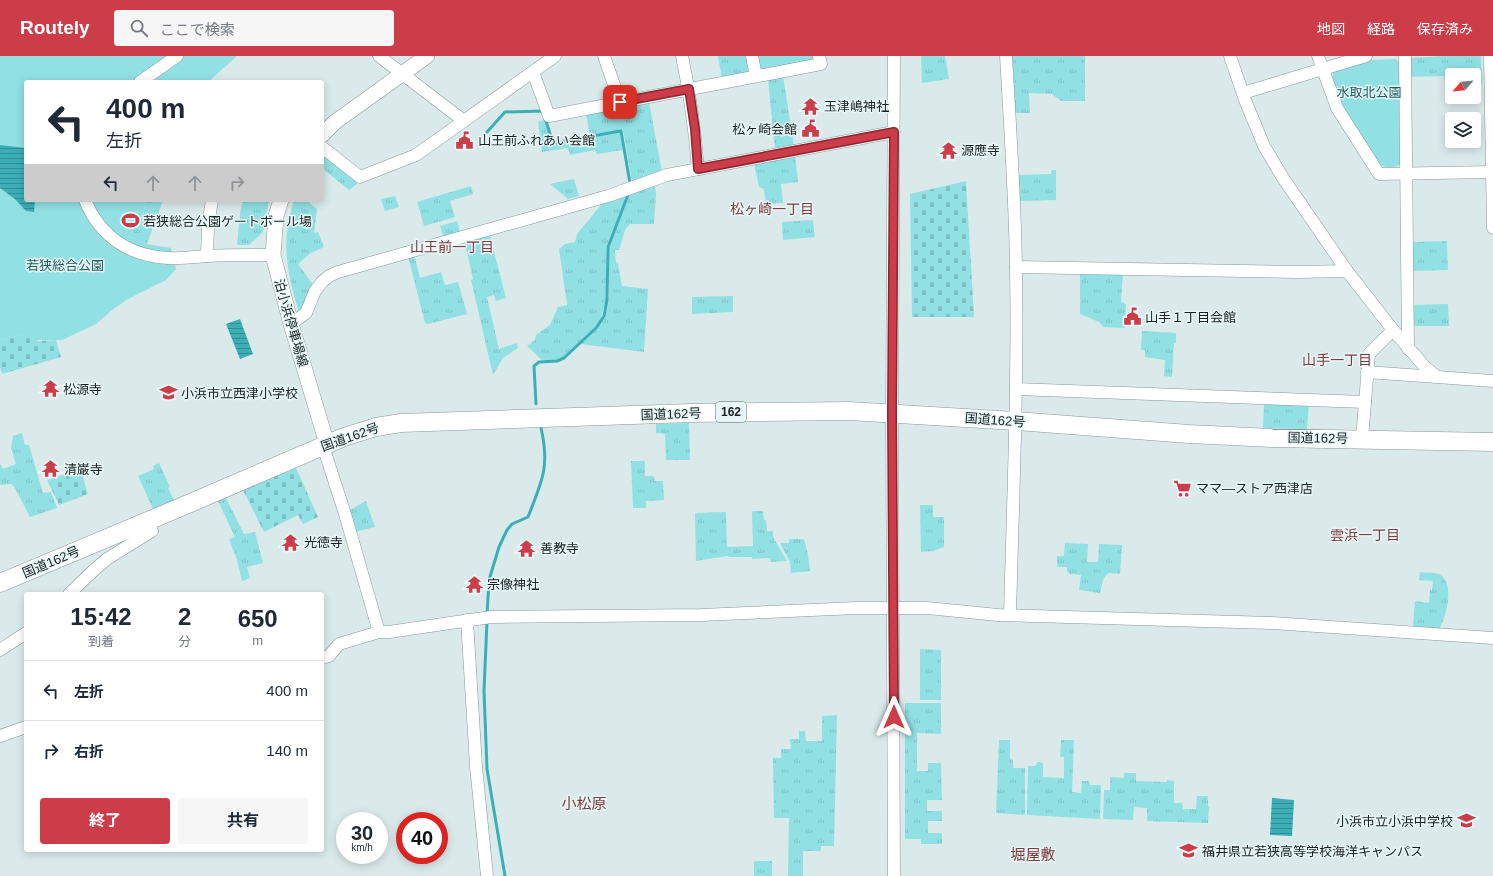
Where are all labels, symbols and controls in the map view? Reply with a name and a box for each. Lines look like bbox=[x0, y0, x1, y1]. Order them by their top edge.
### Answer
search box bbox=[114, 10, 394, 46]
text: Routely bbox=[20, 17, 90, 38]
icon: search bbox=[128, 17, 150, 39]
text: ここで検索 bbox=[160, 21, 235, 38]
text: 地図 bbox=[1317, 21, 1345, 37]
text: 経路 bbox=[1367, 21, 1395, 37]
text: 保存済み bbox=[1417, 21, 1473, 37]
north arrow bbox=[1445, 68, 1481, 104]
map controls bbox=[1445, 68, 1481, 148]
pin bbox=[603, 85, 637, 119]
park label: 水取北公園 bbox=[1336, 85, 1402, 100]
icon: arrive bbox=[609, 91, 631, 113]
text: 400 m bbox=[106, 93, 185, 124]
icon: left bbox=[40, 96, 92, 148]
temple icon: 玉津嶋神社 bbox=[801, 96, 821, 116]
place label: 玉津嶋神社 bbox=[824, 99, 889, 114]
button: layers bbox=[1445, 112, 1481, 148]
public building icon: 松ヶ崎会館 bbox=[800, 119, 820, 139]
place label: 松ヶ崎会館 bbox=[732, 122, 797, 137]
public building icon: 山王前ふれあい会館 bbox=[455, 130, 475, 150]
text: 左折 bbox=[106, 131, 142, 151]
place label: 山王前ふれあい会館 bbox=[478, 133, 595, 148]
temple icon: 源應寺 bbox=[938, 140, 958, 160]
place label: 源應寺 bbox=[961, 143, 1000, 158]
icon: left bbox=[100, 172, 122, 194]
icon: ahead bbox=[142, 172, 164, 194]
icon: ahead bbox=[184, 172, 206, 194]
icon: right bbox=[226, 172, 248, 194]
district label: 松ヶ崎一丁目 bbox=[730, 201, 814, 217]
sports icon: 若狭総合公園ゲートボール場 bbox=[120, 211, 140, 231]
place label: 若狭総合公園ゲートボール場 bbox=[143, 214, 312, 229]
district label: 山王前一丁目 bbox=[410, 239, 494, 255]
park label: 若狭総合公園 bbox=[26, 258, 104, 273]
street label: 泊小浜停車場線 bbox=[271, 277, 311, 369]
public building icon: 山手１丁目会館 bbox=[1122, 307, 1142, 327]
place label: 山手１丁目会館 bbox=[1145, 310, 1236, 325]
district label: 山手一丁目 bbox=[1302, 352, 1372, 368]
temple icon: 松源寺 bbox=[40, 379, 60, 399]
place label: 松源寺 bbox=[63, 382, 102, 397]
school or university icon: 小浜市立西津小学校 bbox=[158, 383, 178, 403]
place label: 小浜市立西津小学校 bbox=[181, 386, 298, 401]
road number: 162 bbox=[716, 402, 746, 422]
street label: 国道162号 bbox=[640, 405, 702, 423]
street label: 国道162号 bbox=[964, 410, 1026, 430]
street label: 国道162号 bbox=[319, 420, 381, 454]
street label: 国道162号 bbox=[1288, 430, 1348, 446]
temple icon: 清巌寺 bbox=[41, 459, 61, 479]
place label: 清巌寺 bbox=[64, 462, 103, 477]
supermarket icon: ママ―ストア西津店 bbox=[1173, 478, 1193, 498]
place label: ママ―ストア西津店 bbox=[1196, 481, 1313, 496]
district label: 雲浜一丁目 bbox=[1330, 527, 1400, 543]
temple icon: 光徳寺 bbox=[281, 532, 301, 552]
place label: 光徳寺 bbox=[304, 535, 343, 550]
temple icon: 善教寺 bbox=[517, 538, 537, 558]
place label: 善教寺 bbox=[540, 541, 579, 556]
street label: 国道162号 bbox=[20, 543, 82, 581]
temple icon: 宗像神社 bbox=[464, 574, 484, 594]
place label: 宗像神社 bbox=[487, 577, 539, 592]
text: 15:42 bbox=[70, 603, 132, 630]
text: 2 bbox=[178, 603, 191, 630]
text: 650 bbox=[238, 605, 278, 632]
text: m bbox=[252, 633, 263, 648]
text: 到着 bbox=[88, 634, 114, 649]
text: 分 bbox=[178, 634, 191, 649]
icon: left bbox=[40, 680, 62, 702]
text: 400 m bbox=[266, 682, 308, 699]
text: 左折 bbox=[74, 683, 104, 700]
position arrow bbox=[873, 696, 915, 738]
icon: right bbox=[40, 740, 62, 762]
text: 140 m bbox=[266, 742, 308, 759]
text: 右折 bbox=[74, 743, 104, 760]
district label: 小松原 bbox=[561, 795, 607, 812]
button: 終了 bbox=[40, 798, 170, 844]
button: 共有 bbox=[178, 798, 308, 844]
school or university icon: 小浜市立小浜中学校 bbox=[1456, 811, 1476, 831]
speed limit sign: 40 bbox=[396, 812, 448, 864]
place label: 小浜市立小浜中学校 bbox=[1336, 814, 1453, 829]
text: 30 bbox=[351, 822, 373, 844]
school or university icon: 福井県立若狭高等学校海洋キャンパス bbox=[1179, 841, 1199, 861]
text: km/h bbox=[351, 842, 373, 853]
place label: 福井県立若狭高等学校海洋キャンパス bbox=[1202, 844, 1423, 859]
district label: 堀屋敷 bbox=[1010, 846, 1056, 863]

